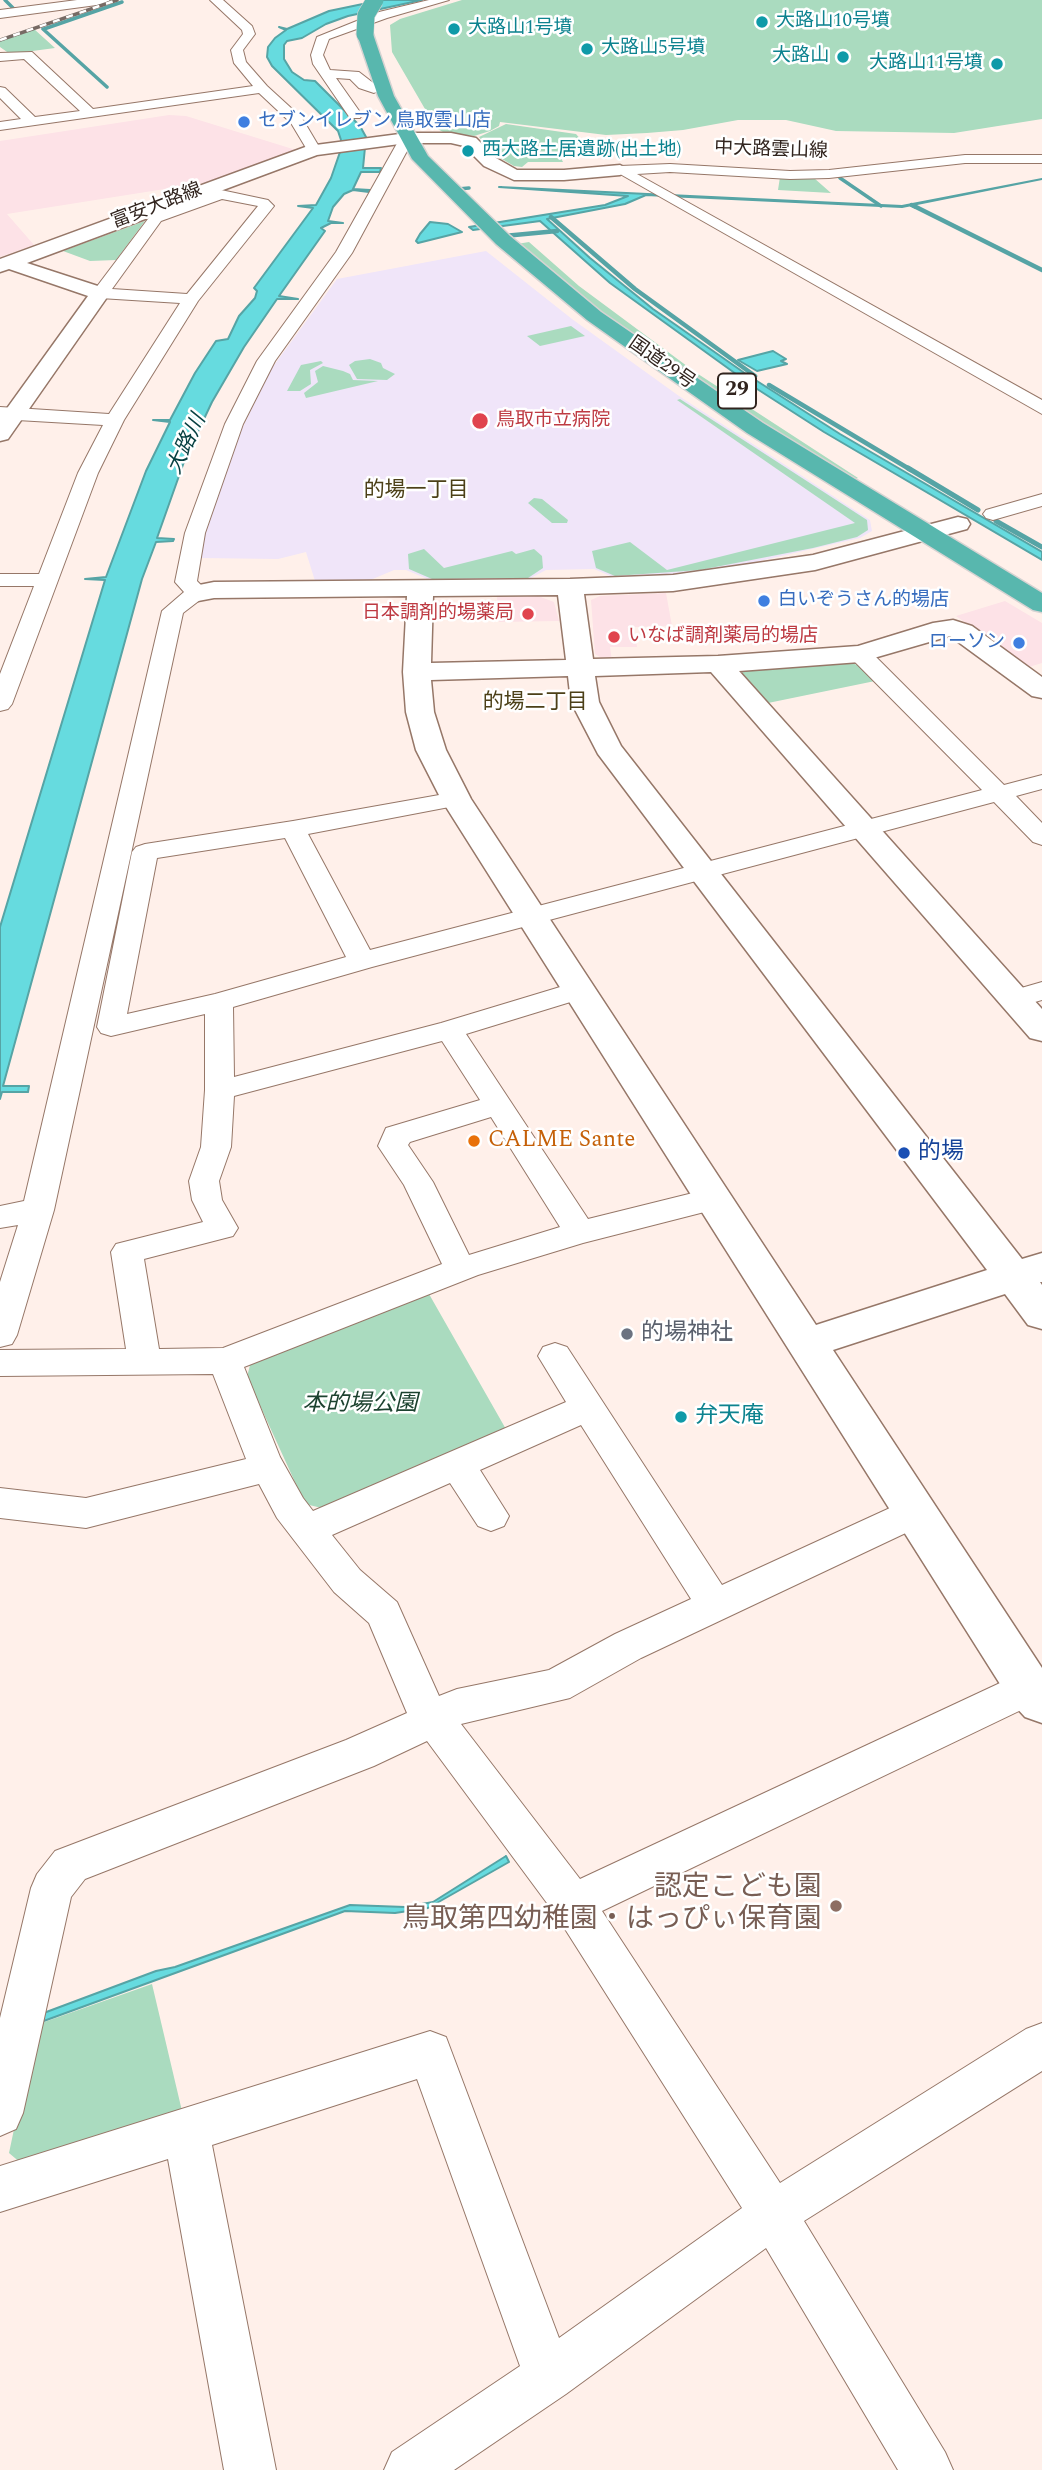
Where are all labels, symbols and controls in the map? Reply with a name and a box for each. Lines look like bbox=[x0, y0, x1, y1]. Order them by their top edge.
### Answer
place label: 大路山10号墳 bbox=[776, 11, 890, 33]
marker: 大路山10号墳 bbox=[754, 14, 770, 30]
place label: 大路山1号墳 bbox=[468, 18, 572, 40]
marker: 大路山1号墳 bbox=[446, 21, 462, 37]
place label: 大路山5号墳 bbox=[601, 38, 705, 60]
marker: 大路山5号墳 bbox=[579, 41, 595, 57]
place label: 大路山 bbox=[772, 46, 829, 68]
marker: 大路山 bbox=[835, 49, 851, 65]
place label: 大路山11号墳 bbox=[869, 53, 983, 75]
marker: 大路山11号墳 bbox=[989, 56, 1005, 72]
place label: セブンイレブン 鳥取雲山店 bbox=[258, 111, 491, 133]
marker: セブンイレブン 鳥取雲山店 bbox=[236, 114, 252, 130]
street label: 中大路雲山線 bbox=[714, 138, 828, 164]
place label: 西大路土居遺跡(出土地) bbox=[482, 140, 681, 162]
marker: 西大路土居遺跡(出土地) bbox=[460, 143, 476, 159]
street label: 富安大路線 bbox=[109, 179, 205, 235]
street label: 国道29号 bbox=[623, 333, 699, 395]
road number: 29 bbox=[718, 374, 756, 408]
place label: 鳥取市立病院 bbox=[496, 410, 610, 432]
water label: 大路川 bbox=[163, 411, 213, 479]
marker: 鳥取市立病院 bbox=[470, 411, 490, 431]
district label: 的場一丁目 bbox=[364, 479, 468, 505]
place label: 白いぞうさん的場店 bbox=[778, 590, 949, 612]
marker: 白いぞうさん的場店 bbox=[756, 593, 772, 609]
place label: 日本調剤的場薬局 bbox=[362, 603, 514, 625]
marker: 日本調剤的場薬局 bbox=[520, 606, 536, 622]
place label: いなば調剤薬局的場店 bbox=[628, 626, 818, 648]
marker: いなば調剤薬局的場店 bbox=[606, 629, 622, 645]
place label: ローソン bbox=[929, 632, 1005, 654]
marker: ローソン bbox=[1011, 635, 1027, 651]
district label: 的場二丁目 bbox=[483, 691, 587, 717]
place label: CALME Sante bbox=[488, 1127, 635, 1155]
marker: CALME Sante bbox=[466, 1133, 482, 1149]
place label: 的場 bbox=[918, 1139, 964, 1167]
marker: 的場 bbox=[896, 1145, 912, 1161]
place label: 的場神社 bbox=[641, 1320, 733, 1348]
marker: 的場神社 bbox=[619, 1326, 635, 1342]
park label: 本的場公園 bbox=[303, 1391, 417, 1419]
place label: 弁天庵 bbox=[695, 1403, 764, 1431]
marker: 弁天庵 bbox=[673, 1409, 689, 1425]
place label: 認定こども園 鳥取第四幼稚園・はっぴぃ保育園 bbox=[402, 1873, 822, 1939]
marker: 認定こども園 鳥取第四幼稚園・はっぴぃ保育園 bbox=[828, 1898, 844, 1914]

